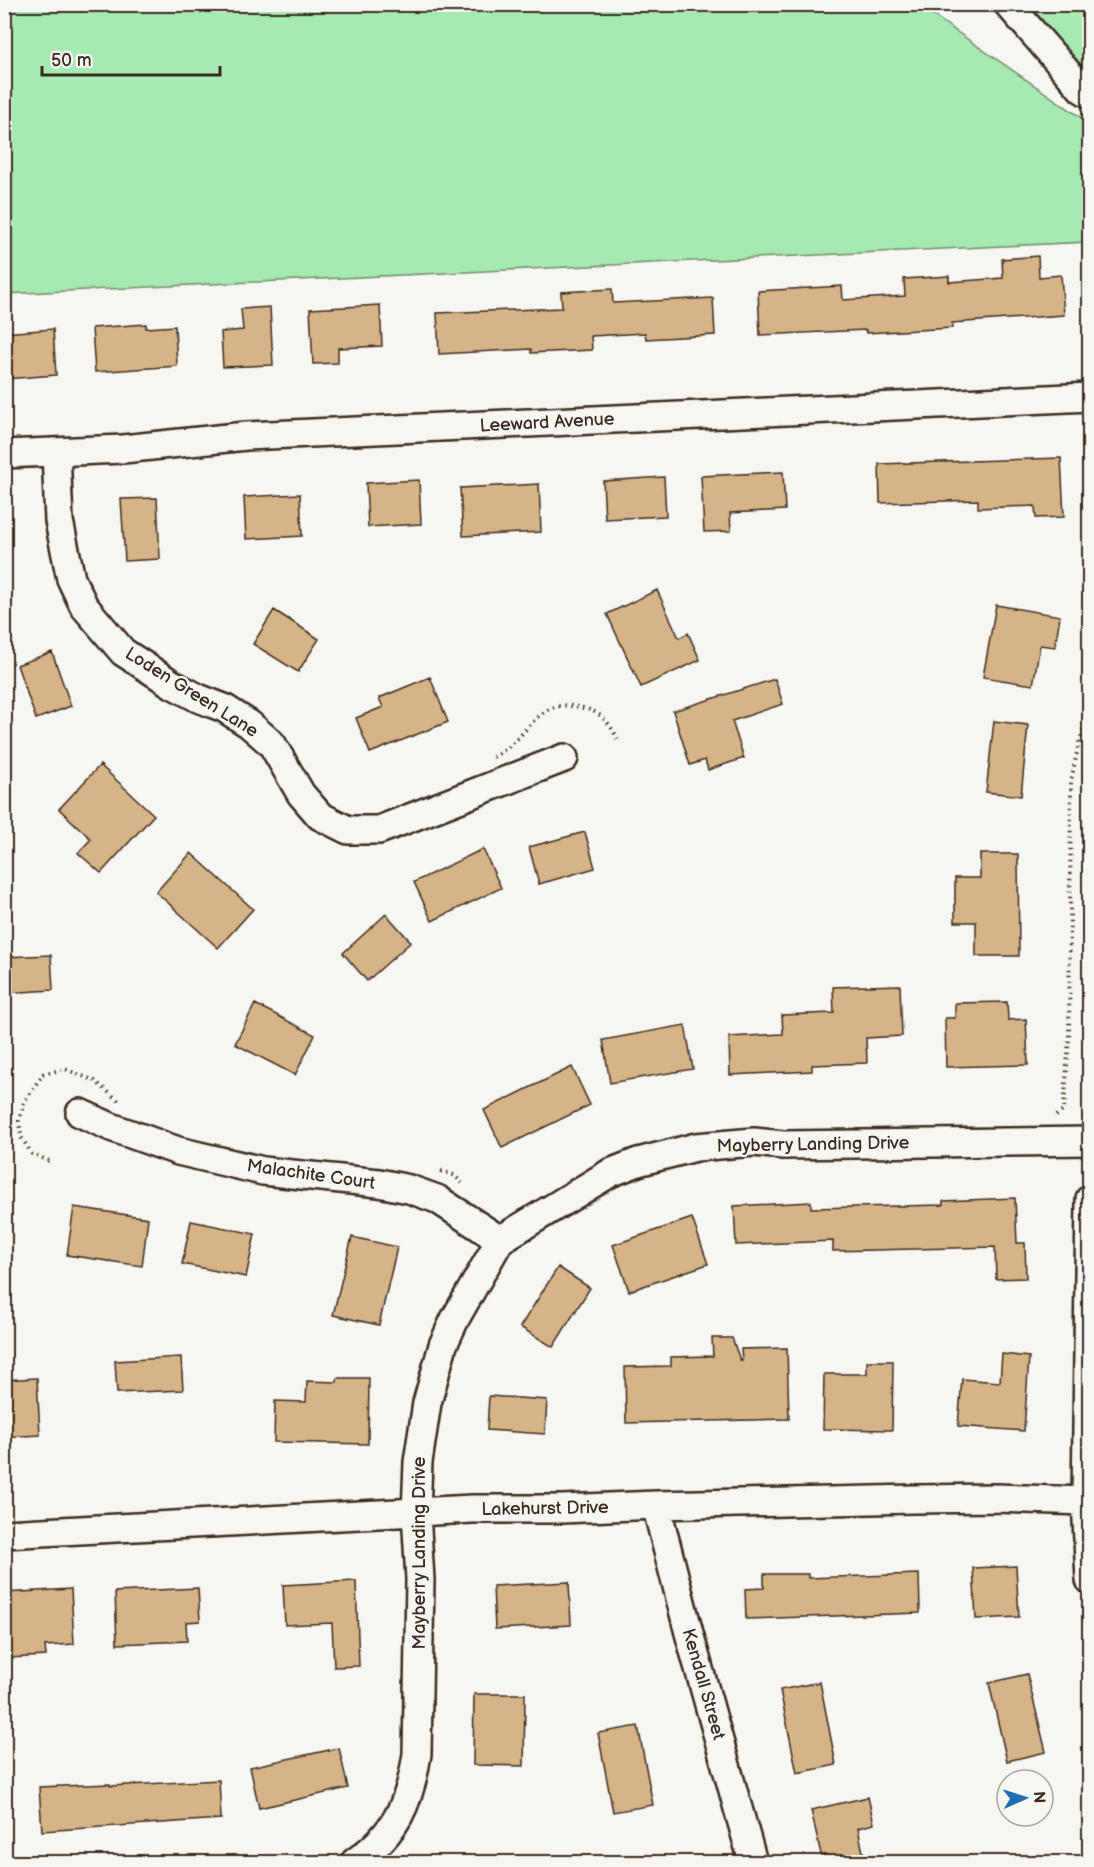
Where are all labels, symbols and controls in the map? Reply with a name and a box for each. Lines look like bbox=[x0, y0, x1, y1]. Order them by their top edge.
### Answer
scale bar bbox=[42, 39, 220, 77]
text: 50 m bbox=[51, 50, 92, 71]
street label: Leeward Avenue bbox=[479, 408, 615, 437]
street label: Loden Green Lane bbox=[121, 643, 262, 742]
street label: Mayberry Landing Drive bbox=[716, 1132, 910, 1157]
street label: Malachite Court bbox=[246, 1155, 377, 1194]
street label: Mayberry Landing Drive bbox=[409, 1456, 430, 1649]
street label: Lakehurst Drive bbox=[481, 1497, 609, 1520]
street label: Kendall Street bbox=[678, 1626, 730, 1743]
north arrow bbox=[995, 1768, 1055, 1828]
text: N bbox=[1029, 1791, 1048, 1804]

